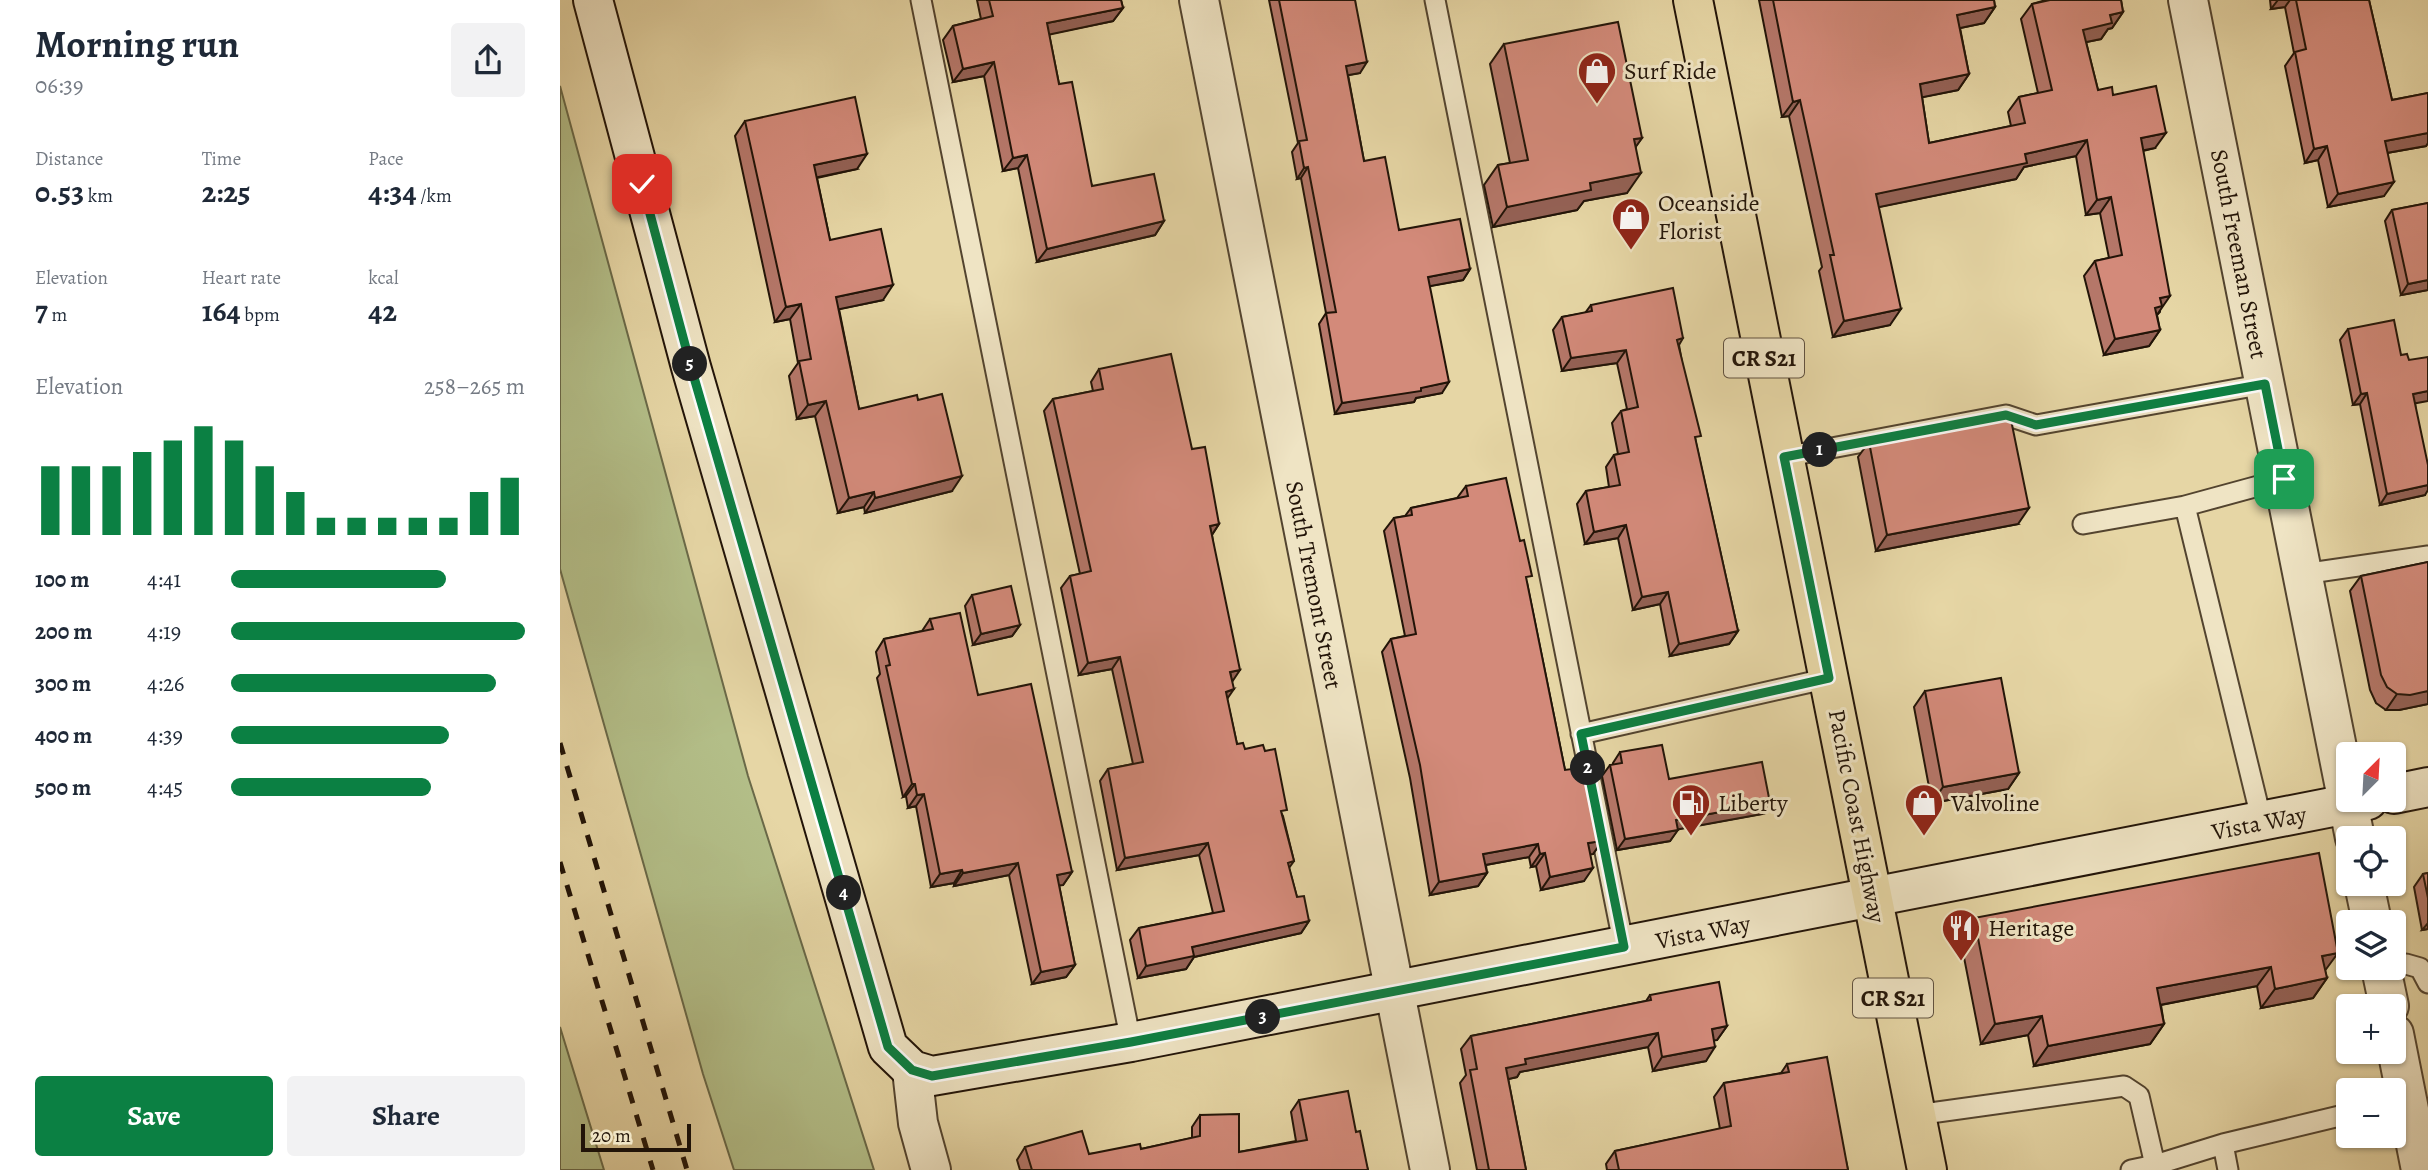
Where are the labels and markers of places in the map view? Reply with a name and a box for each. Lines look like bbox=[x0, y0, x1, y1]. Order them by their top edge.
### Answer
shop icon: Surf Ride bbox=[1576, 50, 1618, 105]
place label: Surf Ride bbox=[1624, 55, 1716, 87]
pin bbox=[612, 154, 672, 214]
place label: Oceanside Florist bbox=[1658, 187, 1760, 247]
shop icon: Oceanside Florist bbox=[1610, 196, 1652, 251]
pin: 5 bbox=[673, 346, 708, 382]
pin: 1 bbox=[1802, 433, 1838, 468]
pin bbox=[2254, 449, 2314, 509]
pin: 2 bbox=[1570, 750, 1606, 786]
fuel station icon: Liberty bbox=[1670, 782, 1712, 837]
shop icon: Valvoline bbox=[1903, 782, 1945, 837]
place label: Liberty bbox=[1718, 787, 1788, 819]
place label: Valvoline bbox=[1950, 787, 2040, 819]
pin: 4 bbox=[826, 876, 862, 910]
restaurant icon: Heritage bbox=[1940, 907, 1982, 962]
place label: Heritage bbox=[1988, 912, 2074, 944]
pin: 3 bbox=[1246, 1000, 1280, 1034]

